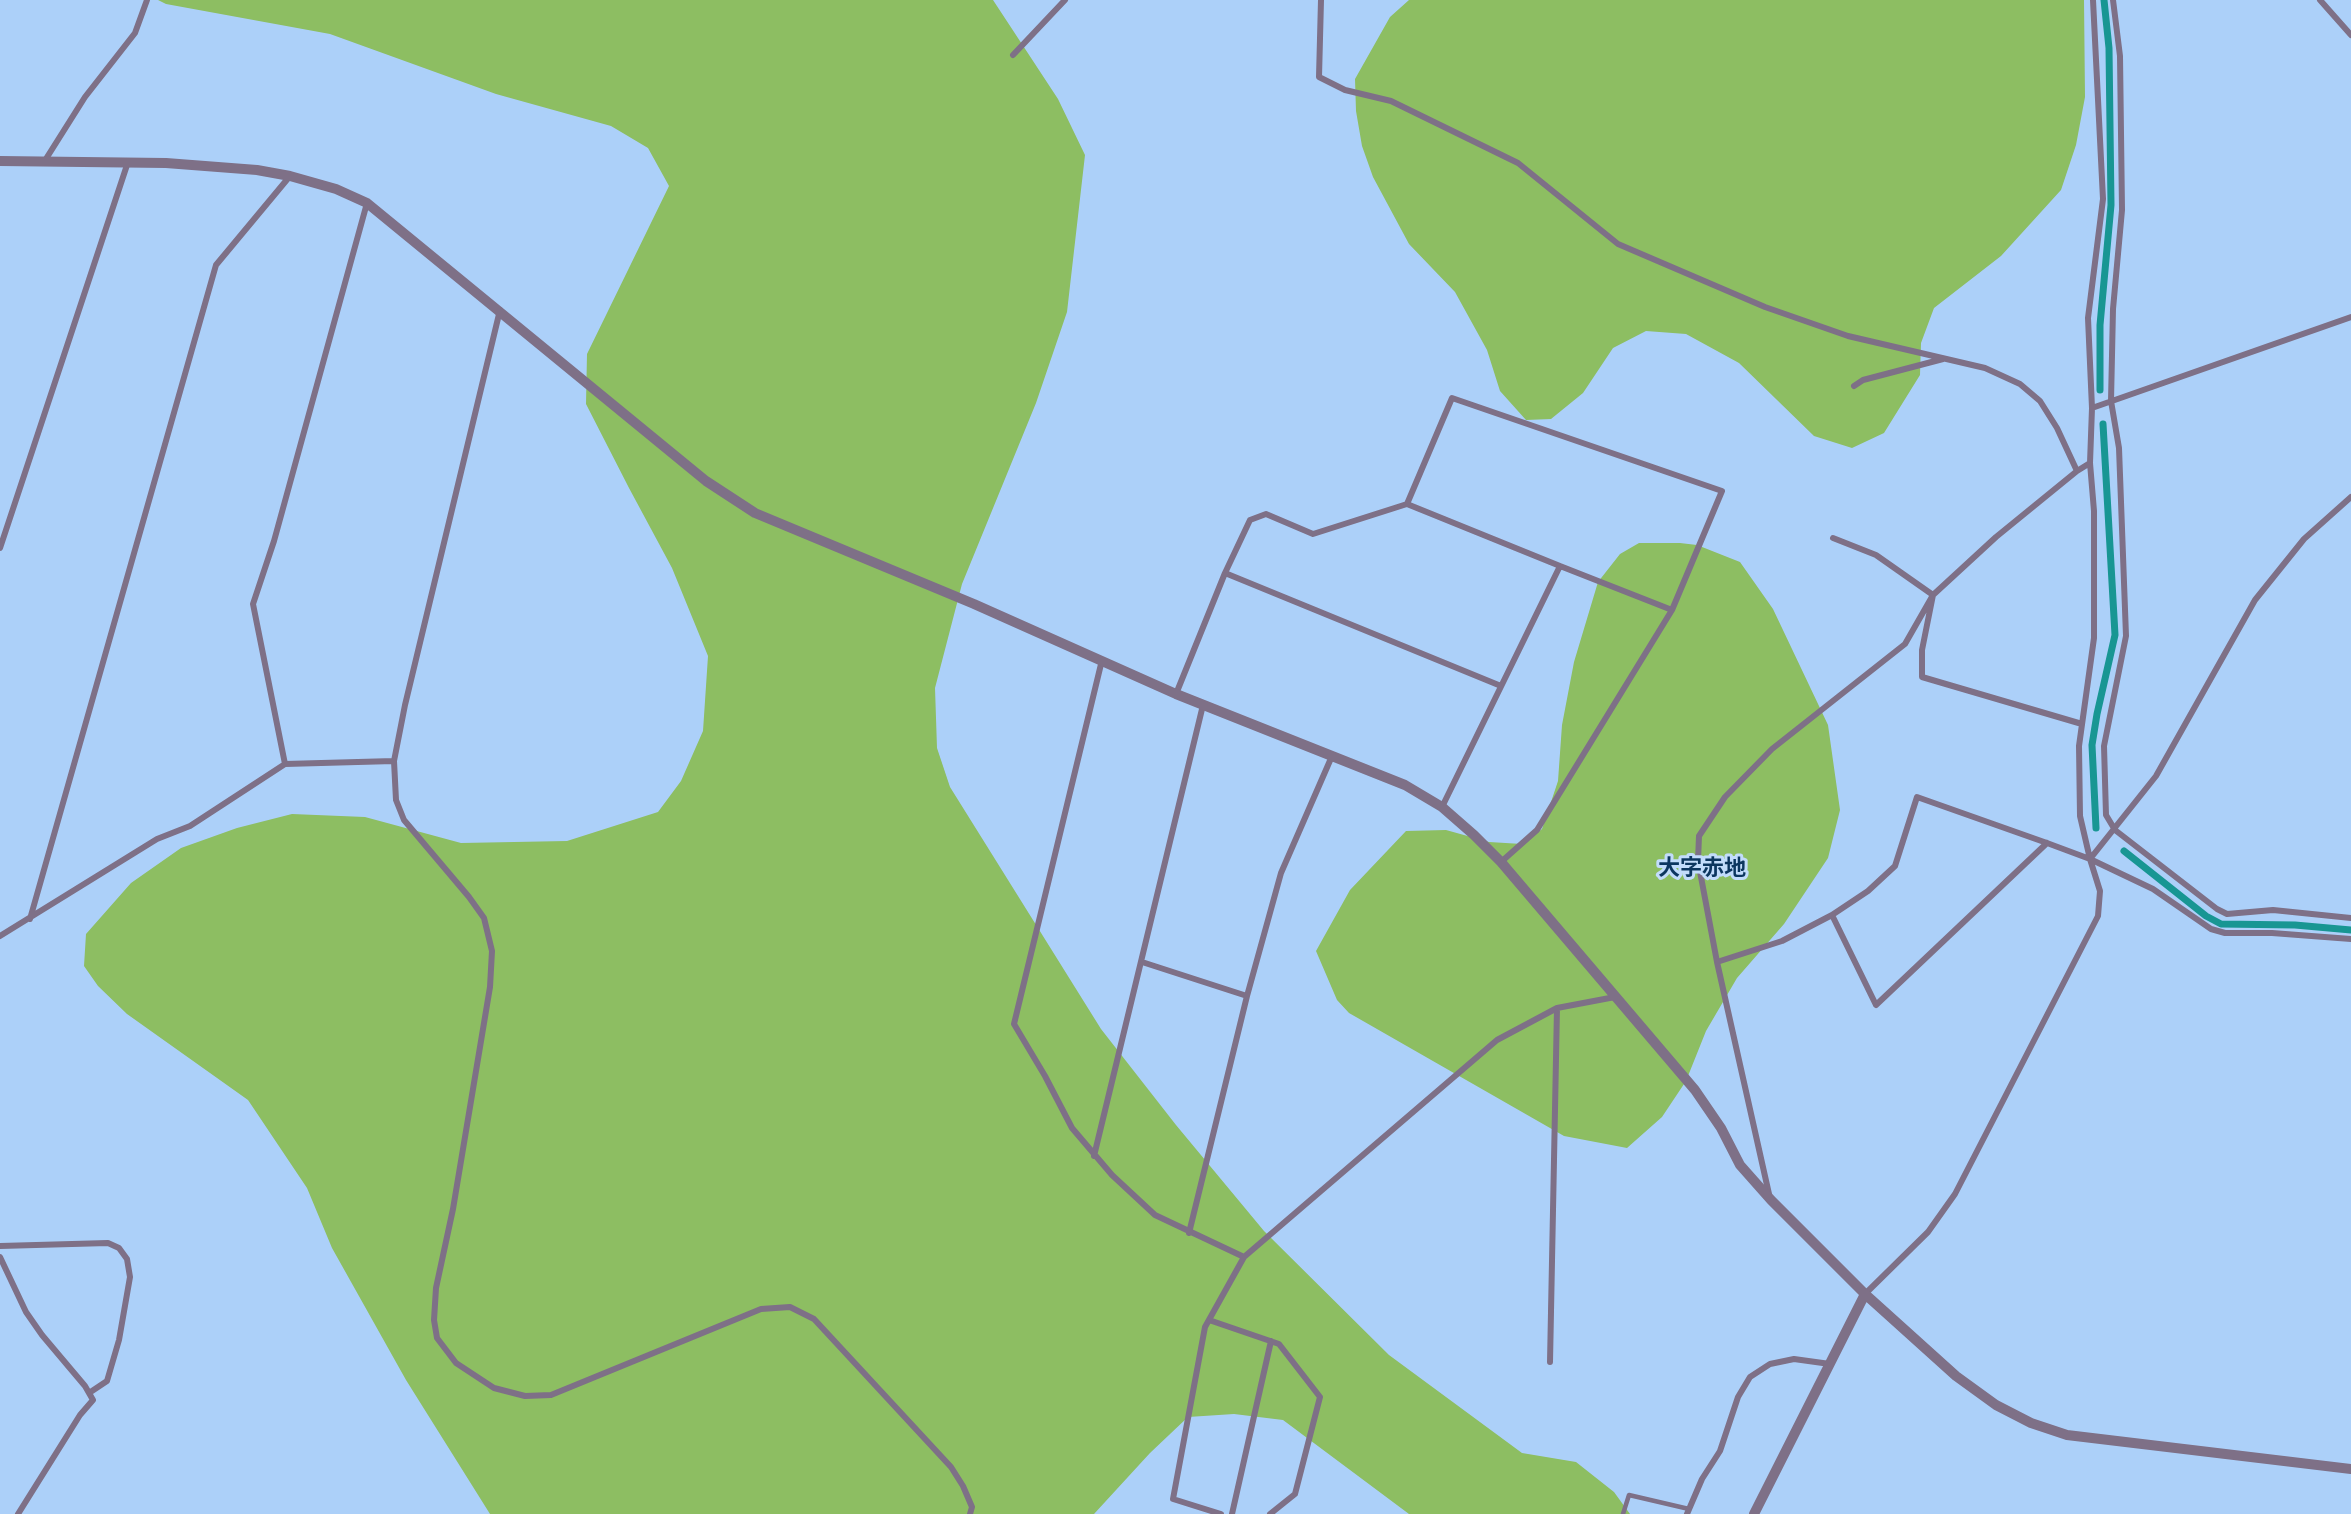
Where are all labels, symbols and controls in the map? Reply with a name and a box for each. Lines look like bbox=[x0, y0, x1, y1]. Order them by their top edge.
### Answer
district label: 大字赤地 bbox=[1658, 856, 1746, 882]

